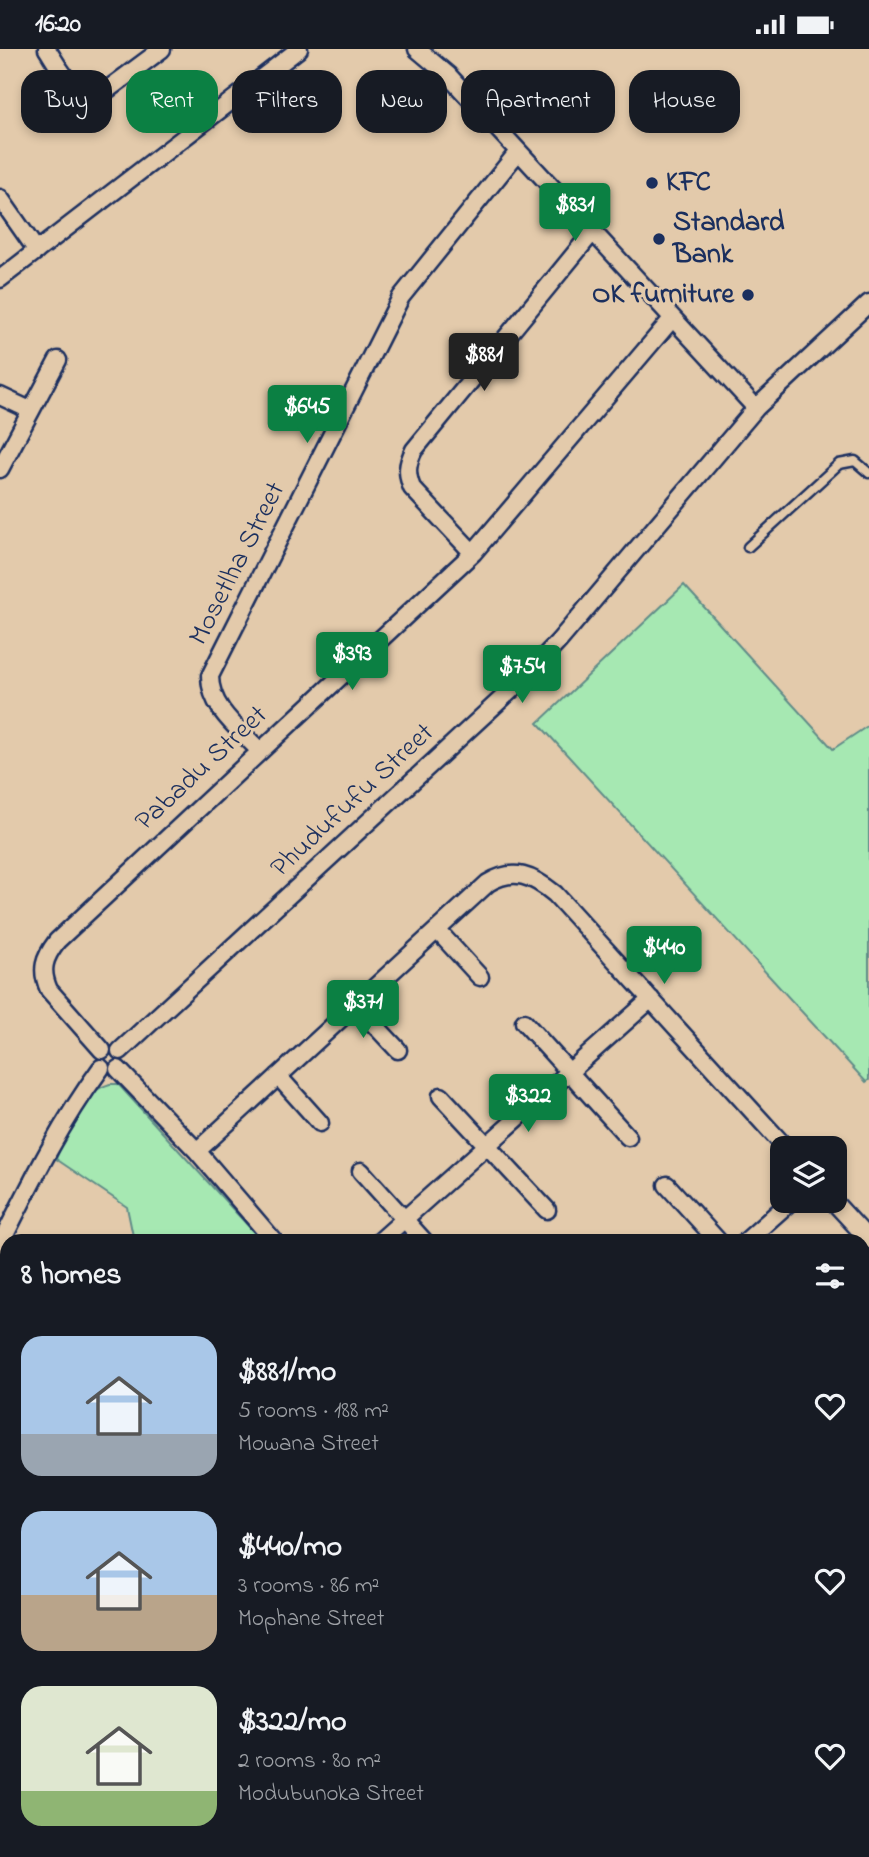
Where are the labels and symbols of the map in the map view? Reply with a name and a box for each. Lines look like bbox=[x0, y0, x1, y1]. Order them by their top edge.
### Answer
place label: KFC bbox=[666, 163, 711, 204]
marker: KFC bbox=[644, 175, 660, 191]
pin: $831 bbox=[534, 183, 616, 243]
place label: Standard Bank bbox=[671, 203, 785, 276]
marker: Standard Bank bbox=[651, 231, 667, 247]
place label: OK furniture bbox=[592, 275, 735, 316]
marker: OK furniture bbox=[740, 287, 756, 303]
pin: $881 bbox=[443, 333, 525, 393]
pin: $645 bbox=[266, 385, 348, 445]
street label: Mosetlha Street bbox=[179, 475, 297, 653]
pin: $393 bbox=[311, 633, 393, 692]
pin: $754 bbox=[481, 645, 563, 705]
street label: Pabadu Street bbox=[126, 696, 278, 842]
street label: Phudufufu Street bbox=[262, 714, 444, 888]
pin: $440 bbox=[623, 927, 705, 986]
pin: $371 bbox=[322, 981, 404, 1040]
pin: $322 bbox=[487, 1075, 569, 1134]

